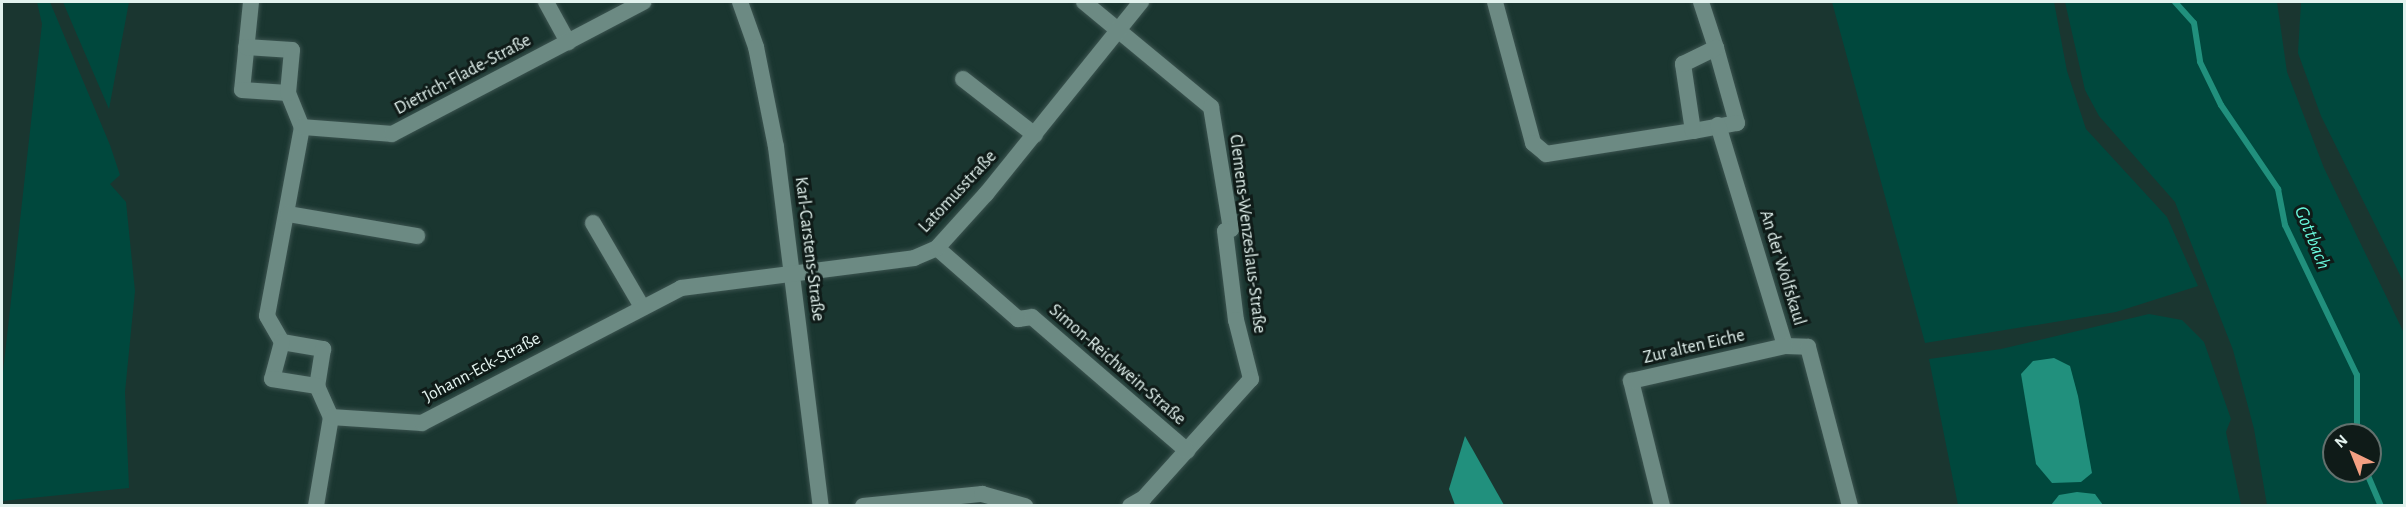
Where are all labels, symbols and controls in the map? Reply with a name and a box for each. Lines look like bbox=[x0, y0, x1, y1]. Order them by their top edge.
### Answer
street label: Dietrich-Flade-Straße bbox=[391, 30, 535, 120]
street label: Clemens-Wenzeslaus-Straße bbox=[1224, 133, 1270, 335]
street label: Latomusstraße bbox=[914, 146, 1002, 238]
street label: Karl-Carstens-Straße bbox=[789, 176, 829, 322]
water label: Gottbach bbox=[2288, 203, 2336, 273]
street label: An der Wolfskaul bbox=[1754, 208, 1810, 328]
street label: Simon-Reichwein-Straße bbox=[1044, 300, 1190, 430]
street label: Zur alten Eiche bbox=[1641, 325, 1747, 369]
street label: Johann-Eck-Straße bbox=[420, 328, 544, 408]
north arrow bbox=[2322, 423, 2382, 483]
text: N bbox=[2332, 432, 2351, 451]

